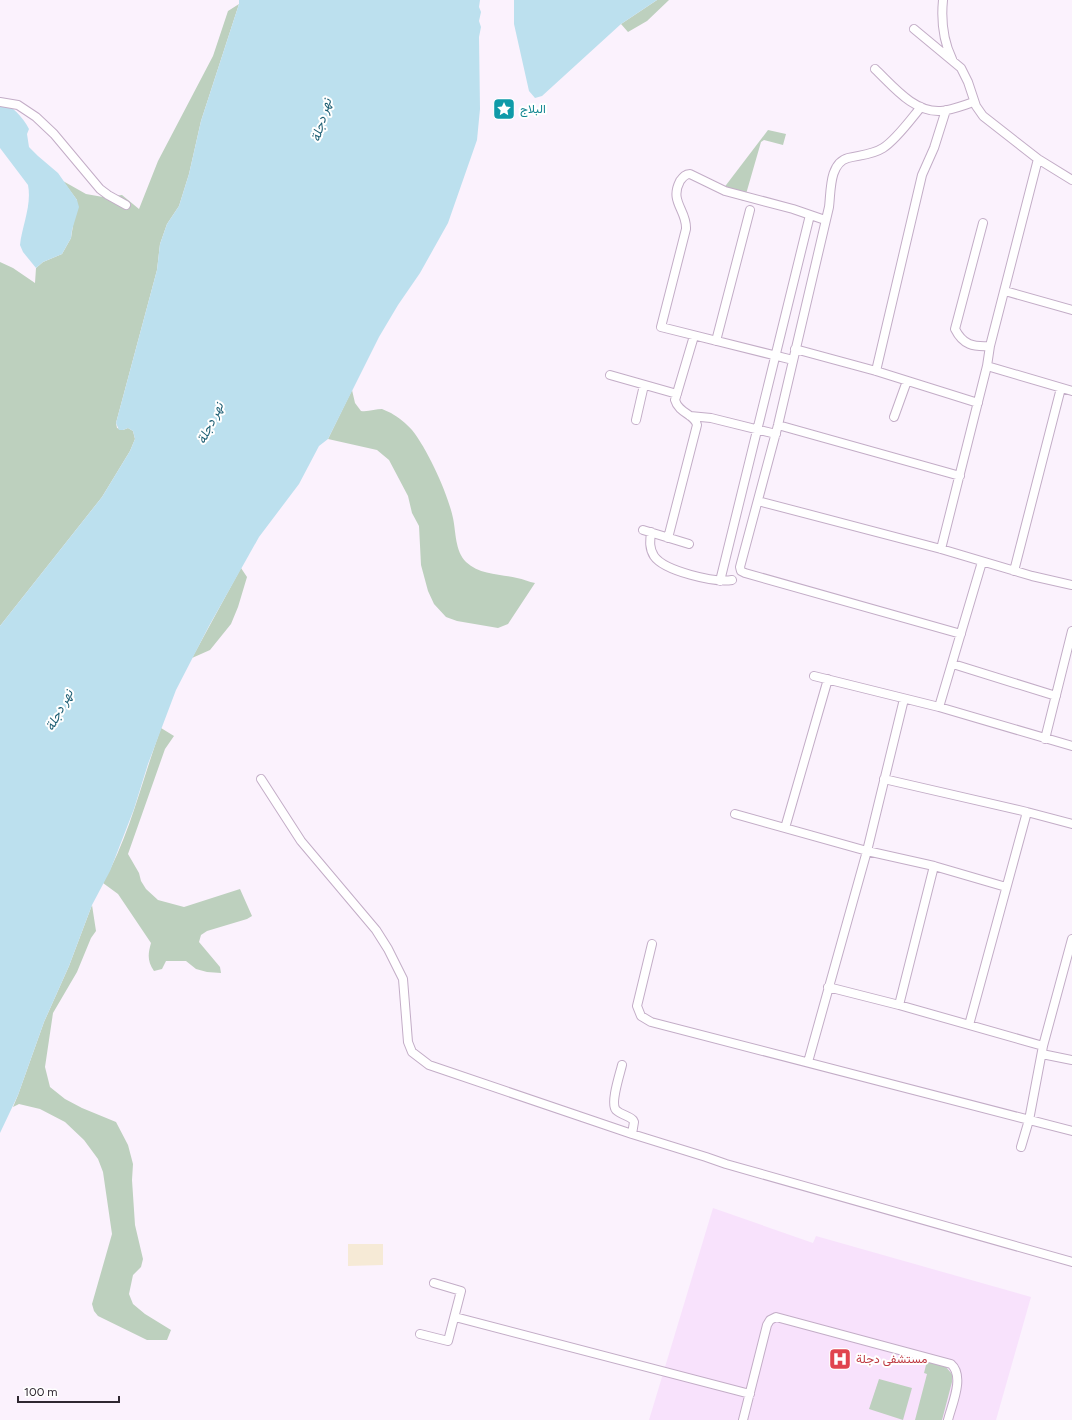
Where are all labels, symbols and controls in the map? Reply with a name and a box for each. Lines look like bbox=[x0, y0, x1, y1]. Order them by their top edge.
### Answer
water label: نهر دجلة bbox=[308, 95, 336, 144]
place icon: البلاج bbox=[491, 96, 517, 122]
place label: البلاج bbox=[520, 102, 546, 118]
water label: نهر دجلة bbox=[194, 399, 228, 447]
water label: نهر دجلة bbox=[42, 686, 77, 734]
hospital icon: مستشفى دجلة bbox=[827, 1346, 853, 1372]
place label: مستشفى دجلة bbox=[856, 1352, 928, 1367]
scale bar bbox=[18, 1378, 119, 1404]
text: 100 m bbox=[24, 1385, 58, 1399]

